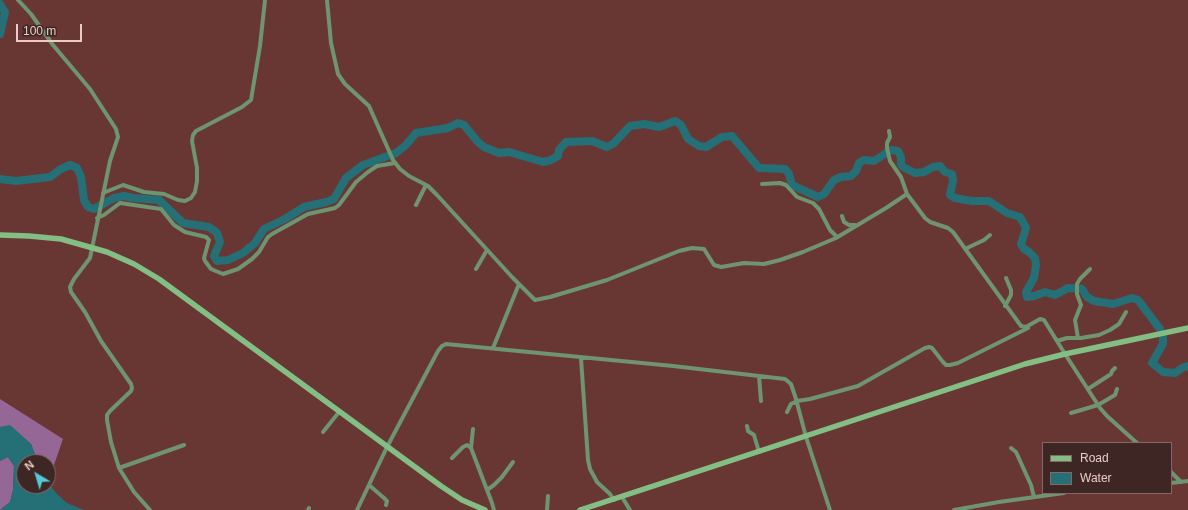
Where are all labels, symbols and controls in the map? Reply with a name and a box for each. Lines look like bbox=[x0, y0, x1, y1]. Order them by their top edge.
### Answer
scale bar bbox=[18, 16, 84, 42]
text: 100 m bbox=[23, 24, 56, 38]
legend bbox=[1042, 442, 1172, 494]
text: Road bbox=[1080, 451, 1109, 465]
north arrow bbox=[16, 454, 56, 494]
text: N bbox=[22, 458, 36, 473]
text: Water bbox=[1080, 471, 1112, 485]

